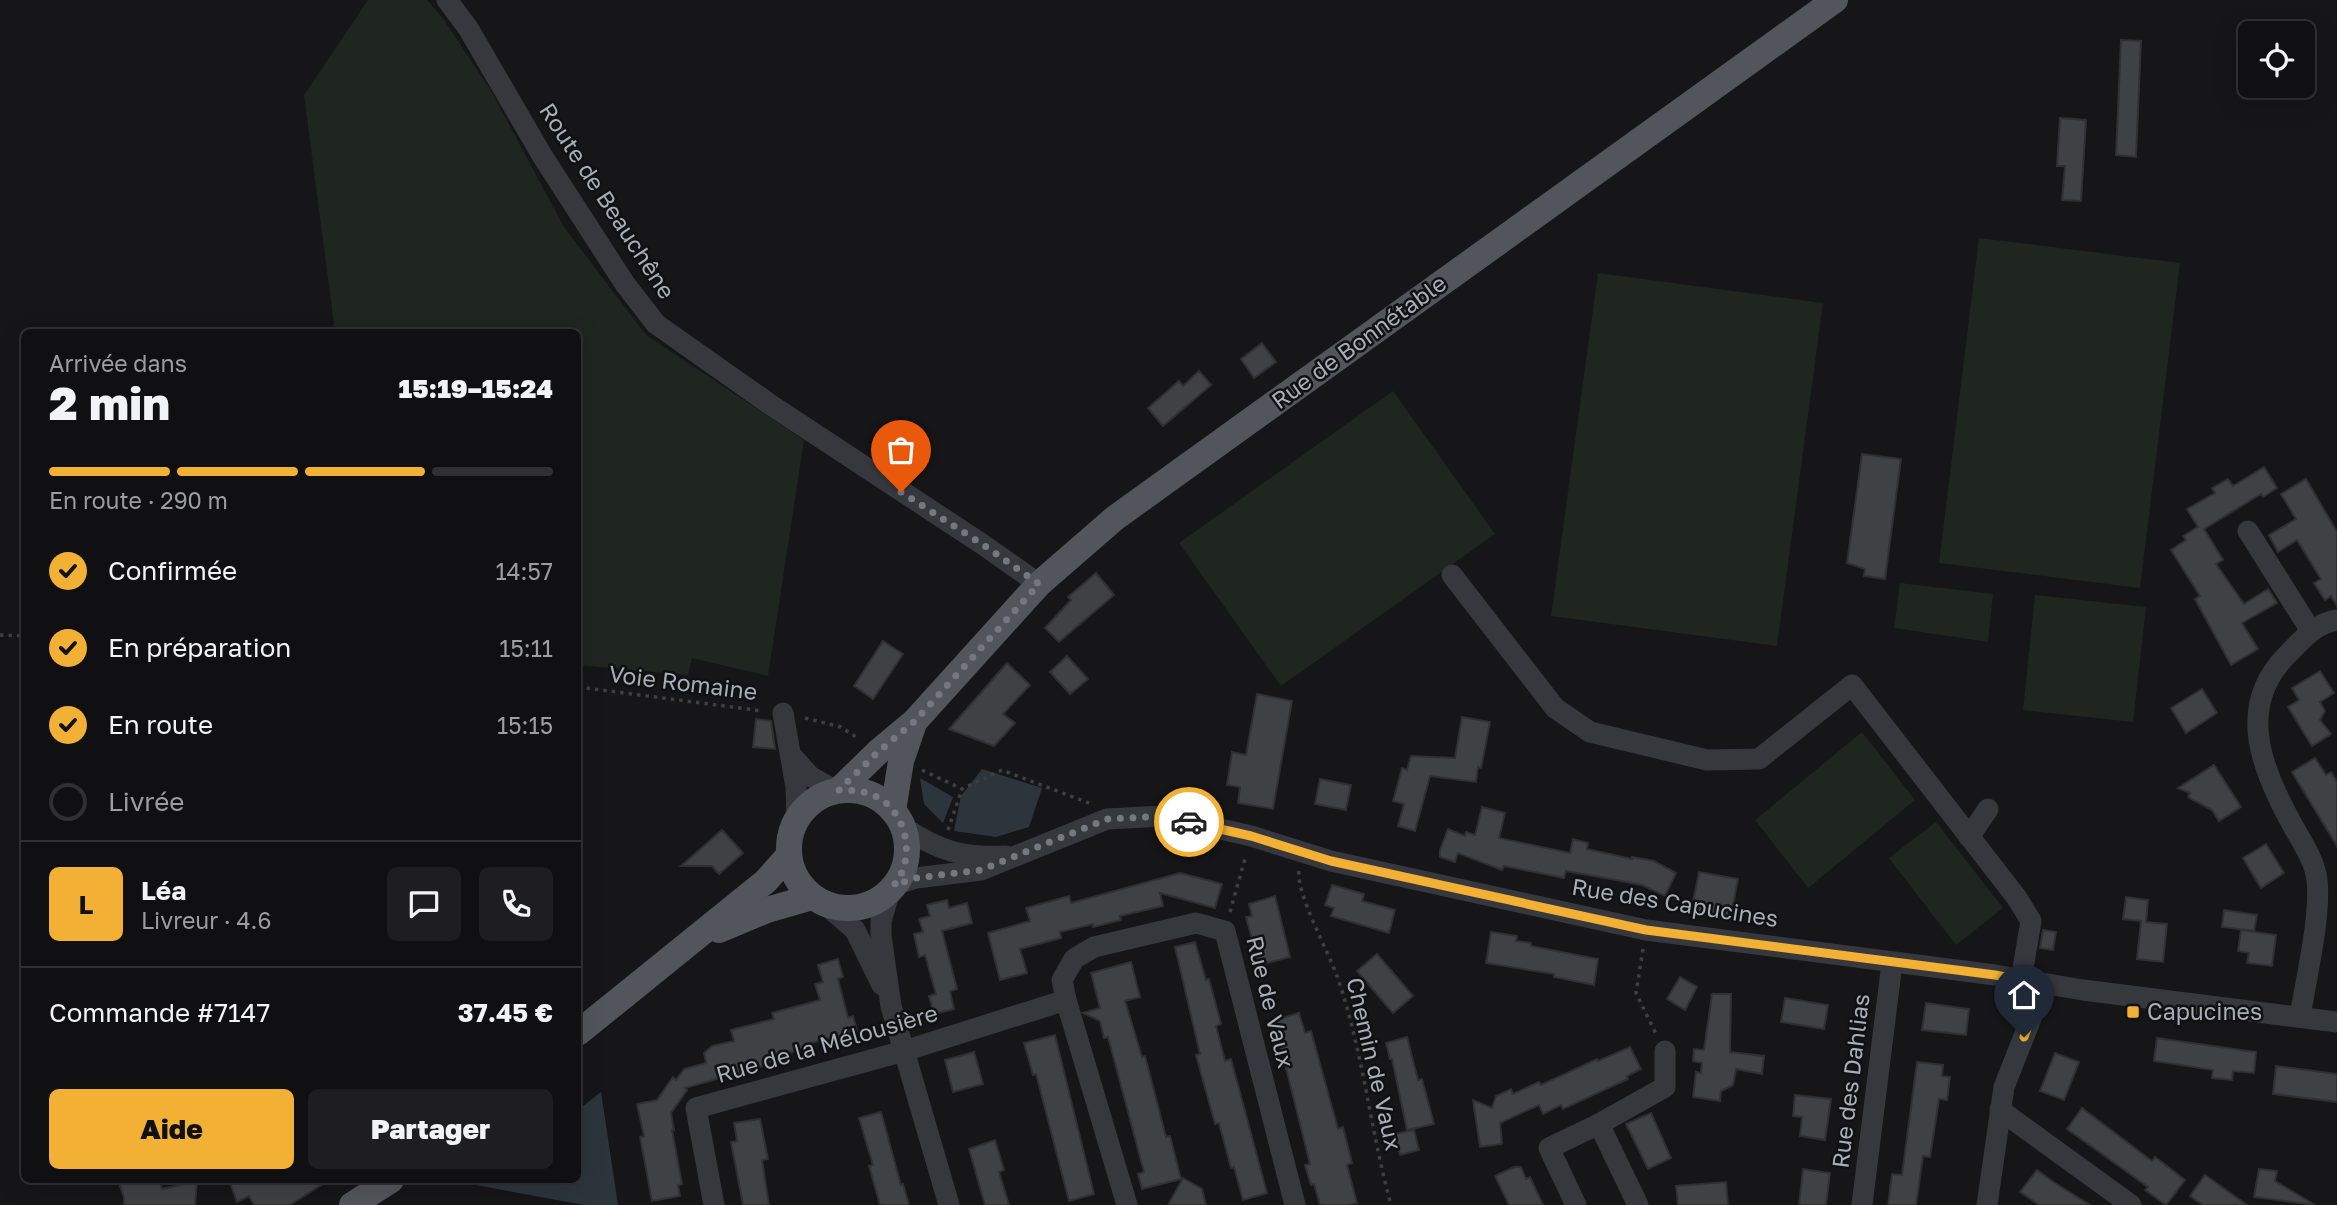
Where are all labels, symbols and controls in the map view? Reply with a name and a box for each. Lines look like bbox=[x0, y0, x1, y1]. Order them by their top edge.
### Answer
map controls bbox=[2238, 21, 2315, 98]
button: locate bbox=[2238, 21, 2315, 98]
street label: Route de Beauchêne bbox=[534, 97, 682, 304]
street label: Rue de Bonnétable bbox=[1266, 268, 1451, 414]
text: Arrivée dans bbox=[49, 349, 187, 377]
text: 15:19–15:24 bbox=[398, 373, 553, 404]
text: 2 min bbox=[49, 375, 170, 430]
pin bbox=[871, 420, 931, 492]
icon: bag bbox=[882, 431, 920, 469]
text: En route · 290 m bbox=[49, 486, 228, 514]
icon: check bbox=[49, 552, 87, 590]
text: Confirmée bbox=[108, 555, 237, 586]
text: 14:57 bbox=[495, 557, 553, 585]
icon: check bbox=[49, 629, 87, 667]
text: En préparation bbox=[108, 632, 291, 663]
text: 15:11 bbox=[499, 634, 553, 662]
street label: Voie Romaine bbox=[607, 659, 759, 705]
icon: check bbox=[49, 706, 87, 744]
text: En route bbox=[108, 709, 213, 740]
text: 15:15 bbox=[497, 711, 553, 739]
text: Livrée bbox=[108, 786, 184, 817]
courier bbox=[1154, 787, 1224, 857]
icon: car bbox=[1170, 803, 1208, 841]
button: chat bbox=[387, 867, 461, 941]
button: phone bbox=[479, 867, 553, 941]
street label: Rue des Capucines bbox=[1570, 872, 1780, 932]
text: Léa bbox=[141, 875, 186, 906]
text: L bbox=[79, 889, 93, 920]
text: Livreur · 4.6 bbox=[141, 906, 271, 934]
street label: Rue de Vaux bbox=[1241, 933, 1301, 1071]
pin bbox=[1994, 965, 2054, 1037]
street label: Chemin de Vaux bbox=[1341, 975, 1409, 1153]
icon: home bbox=[2005, 976, 2043, 1014]
street label: Rue des Dahlias bbox=[1825, 992, 1875, 1170]
text: Commande #7147 bbox=[49, 997, 270, 1028]
text: 37.45 € bbox=[458, 997, 553, 1028]
place label: Capucines bbox=[2147, 997, 2262, 1025]
street label: Rue de la Mélousière bbox=[713, 998, 941, 1088]
marker: Capucines bbox=[2125, 1004, 2141, 1020]
button: Aide bbox=[49, 1089, 294, 1169]
button: Partager bbox=[308, 1089, 553, 1169]

